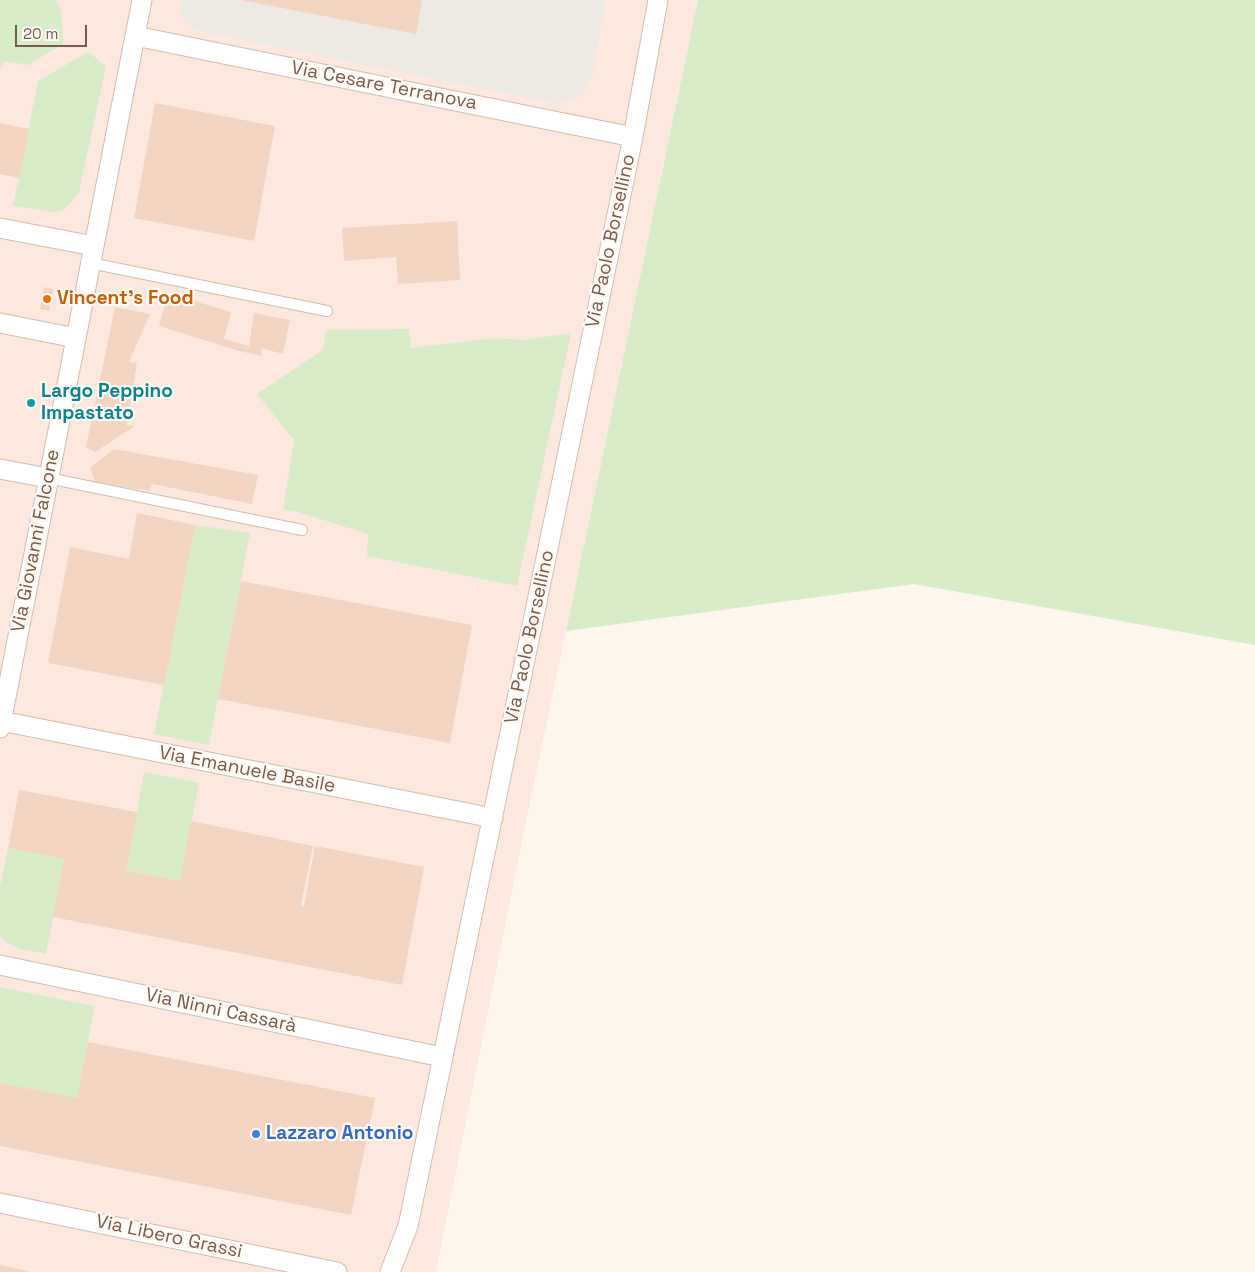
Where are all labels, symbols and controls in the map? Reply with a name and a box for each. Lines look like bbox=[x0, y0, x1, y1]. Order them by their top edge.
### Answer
scale bar bbox=[18, 15, 90, 47]
text: 20 m bbox=[23, 24, 58, 43]
street label: Via Cesare Terranova bbox=[289, 57, 479, 115]
street label: Via Paolo Borsellino bbox=[581, 152, 641, 330]
place label: Vincent's Food bbox=[57, 288, 194, 310]
marker: Vincent's Food bbox=[41, 293, 53, 305]
place label: Largo Peppino Impastato bbox=[41, 381, 173, 425]
marker: Largo Peppino Impastato bbox=[25, 397, 37, 409]
street label: Via Giovanni Falcone bbox=[7, 447, 65, 635]
street label: Via Paolo Borsellino bbox=[500, 548, 560, 726]
street label: Via Emanuele Basile bbox=[157, 742, 337, 798]
street label: Via Ninni Cassarà bbox=[143, 984, 299, 1038]
place label: Lazzaro Antonio bbox=[266, 1123, 413, 1145]
marker: Lazzaro Antonio bbox=[250, 1128, 262, 1140]
street label: Via Libero Grassi bbox=[94, 1210, 244, 1264]

